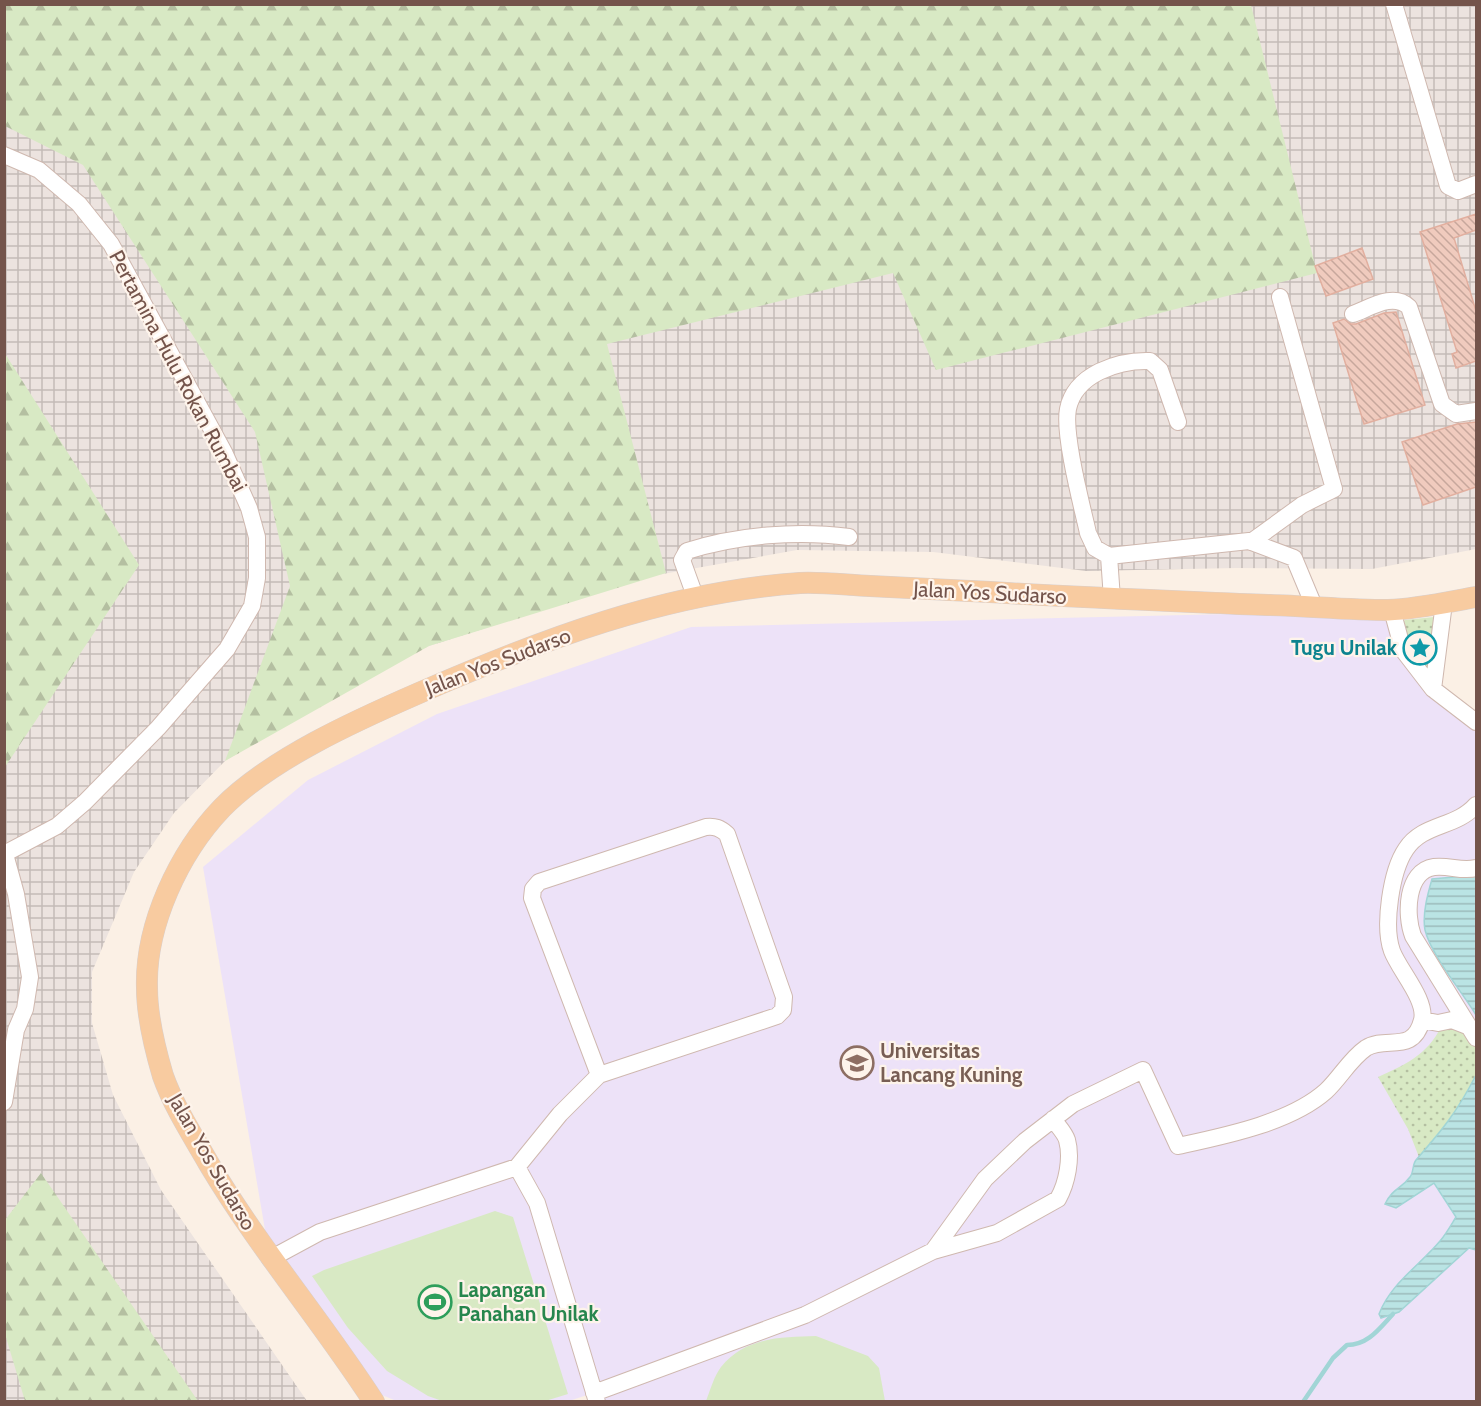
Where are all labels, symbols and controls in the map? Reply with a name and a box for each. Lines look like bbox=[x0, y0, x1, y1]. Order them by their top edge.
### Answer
street label: Pertamina Hulu Rokan Rumbai bbox=[104, 246, 253, 496]
street label: Jalan Yos Sudarso bbox=[912, 576, 1067, 609]
street label: Jalan Yos Sudarso bbox=[421, 622, 574, 701]
place icon: Tugu Unilak bbox=[1402, 630, 1438, 666]
place label: Tugu Unilak bbox=[1291, 635, 1398, 660]
place label: Universitas Lancang Kuning bbox=[880, 1038, 1023, 1087]
school or university icon: Universitas Lancang Kuning bbox=[839, 1045, 875, 1081]
street label: Jalan Yos Sudarso bbox=[163, 1088, 262, 1235]
place label: Lapangan Panahan Unilak bbox=[458, 1277, 599, 1326]
sports icon: Lapangan Panahan Unilak bbox=[417, 1284, 453, 1320]

